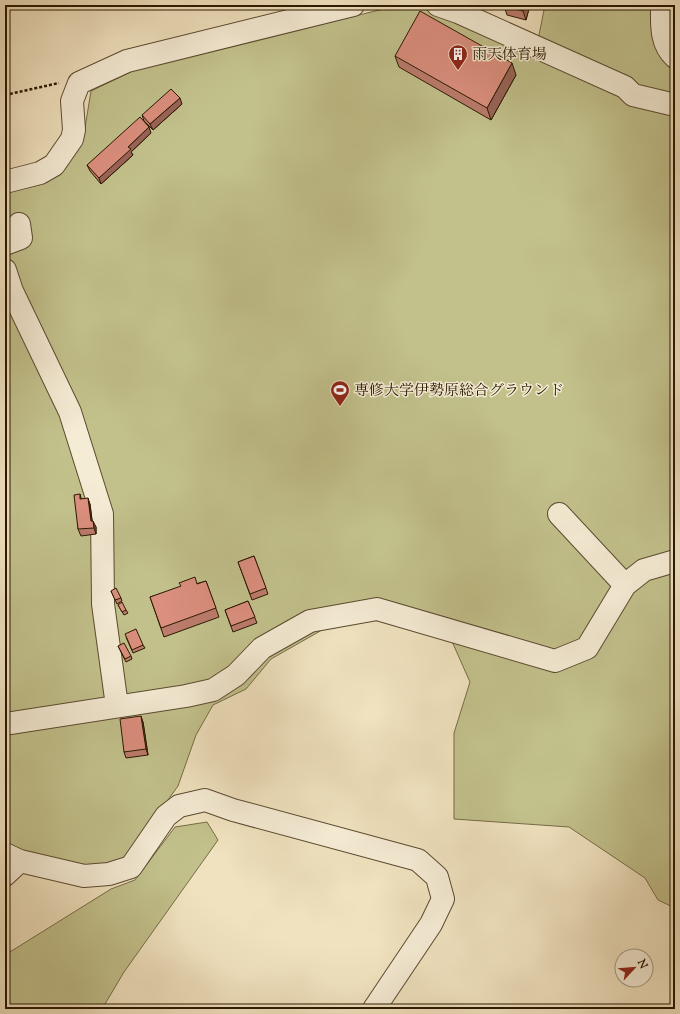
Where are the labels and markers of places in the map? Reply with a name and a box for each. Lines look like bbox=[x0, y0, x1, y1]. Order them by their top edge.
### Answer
building icon: 雨天体育場 bbox=[447, 43, 469, 71]
place label: 雨天体育場 bbox=[472, 45, 547, 66]
sports icon: 専修大学伊勢原総合グラウンド bbox=[329, 379, 351, 407]
place label: 専修大学伊勢原総合グラウンド bbox=[354, 381, 564, 402]

